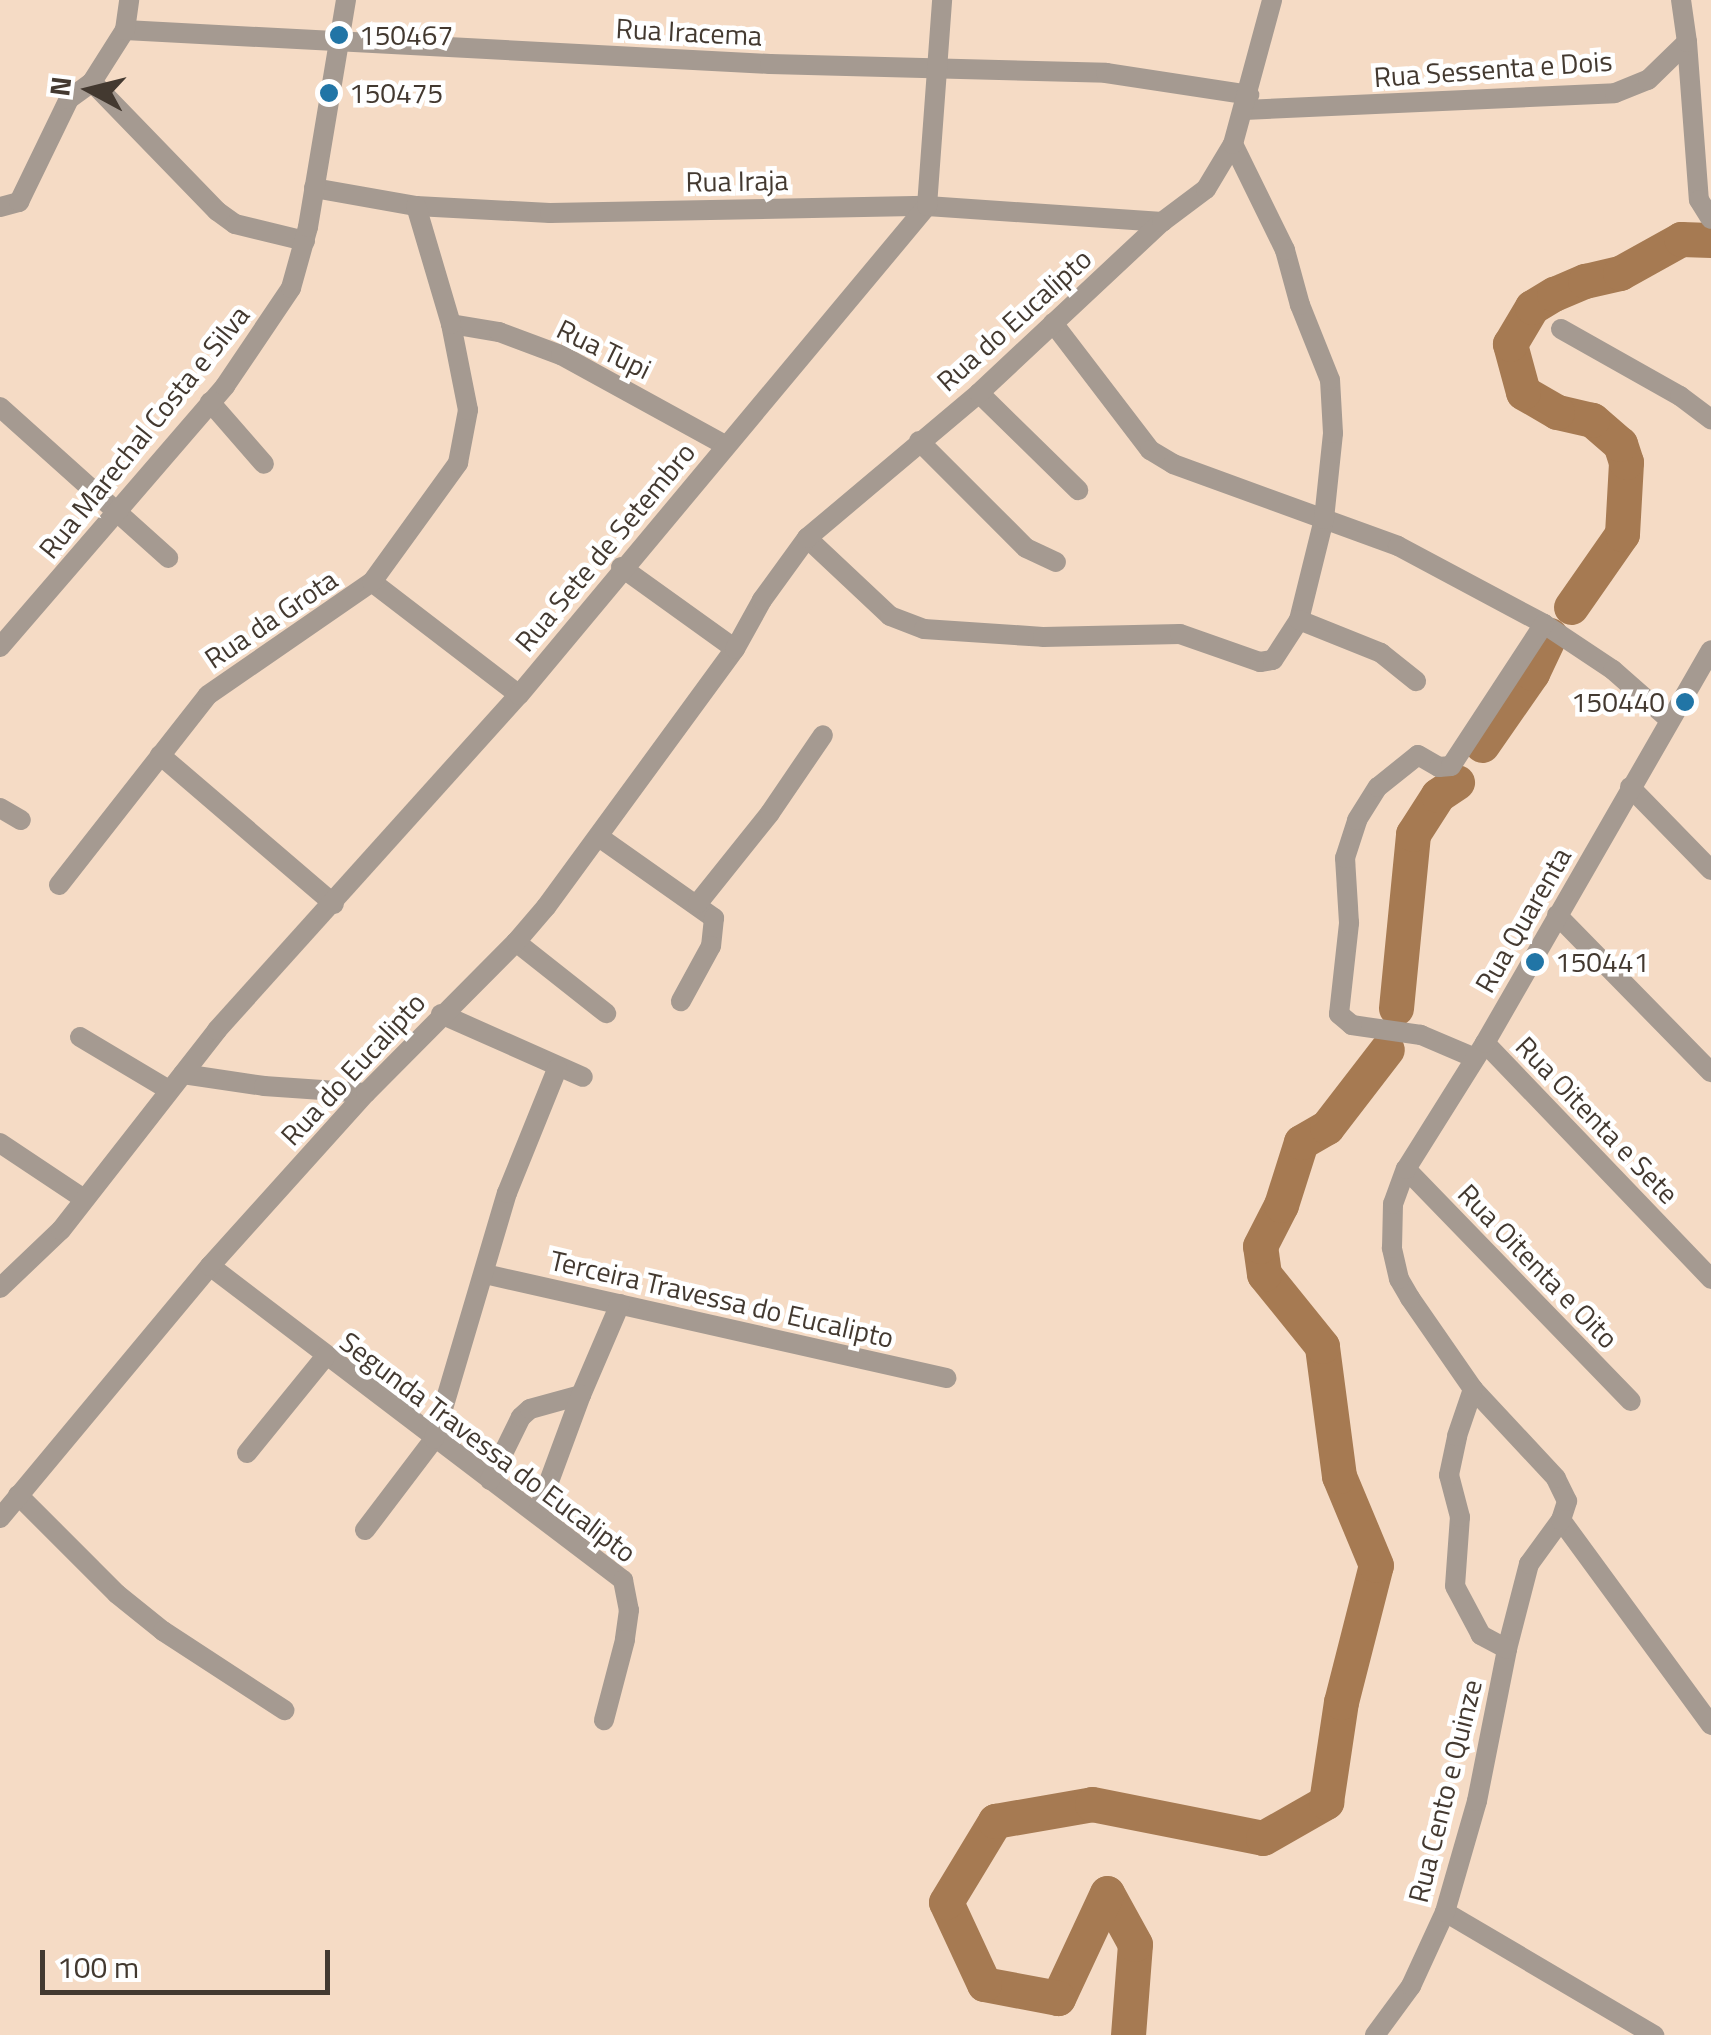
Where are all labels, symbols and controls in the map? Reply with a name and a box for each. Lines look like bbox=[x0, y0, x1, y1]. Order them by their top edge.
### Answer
street label: Rua Iracema bbox=[615, 11, 763, 53]
place label: 150467 bbox=[359, 18, 453, 52]
marker: 150467 bbox=[328, 24, 350, 46]
north arrow bbox=[40, 40, 140, 140]
street label: Rua Sessenta e Dois bbox=[1373, 44, 1613, 94]
text: N bbox=[37, 74, 82, 99]
place label: 150475 bbox=[349, 76, 443, 110]
marker: 150475 bbox=[318, 82, 340, 104]
street label: Rua Iraja bbox=[685, 163, 789, 199]
street label: Rua do Eucalipto bbox=[930, 242, 1098, 398]
street label: Rua Marechal Costa e Silva bbox=[32, 299, 256, 565]
street label: Rua Tupi bbox=[552, 312, 656, 386]
street label: Rua Sete de Setembro bbox=[508, 436, 702, 658]
street label: Rua da Grota bbox=[198, 562, 344, 676]
place label: 150440 bbox=[1571, 685, 1665, 719]
marker: 150440 bbox=[1674, 691, 1696, 713]
street label: Rua Quarenta bbox=[1468, 841, 1578, 999]
place label: 150441 bbox=[1555, 945, 1649, 979]
marker: 150441 bbox=[1524, 951, 1546, 973]
street label: Rua do Eucalipto bbox=[274, 986, 432, 1152]
street label: Rua Oitenta e Sete bbox=[1509, 1029, 1685, 1211]
street label: Rua Oitenta e Oito bbox=[1451, 1177, 1625, 1355]
street label: Terceira Travessa do Eucalipto bbox=[547, 1243, 897, 1355]
street label: Segunda Travessa do Eucalipto bbox=[333, 1325, 643, 1569]
street label: Rua Cento e Quinze bbox=[1401, 1676, 1489, 1906]
scale bar bbox=[45, 1930, 335, 1992]
text: 100 m bbox=[57, 1944, 139, 1990]

